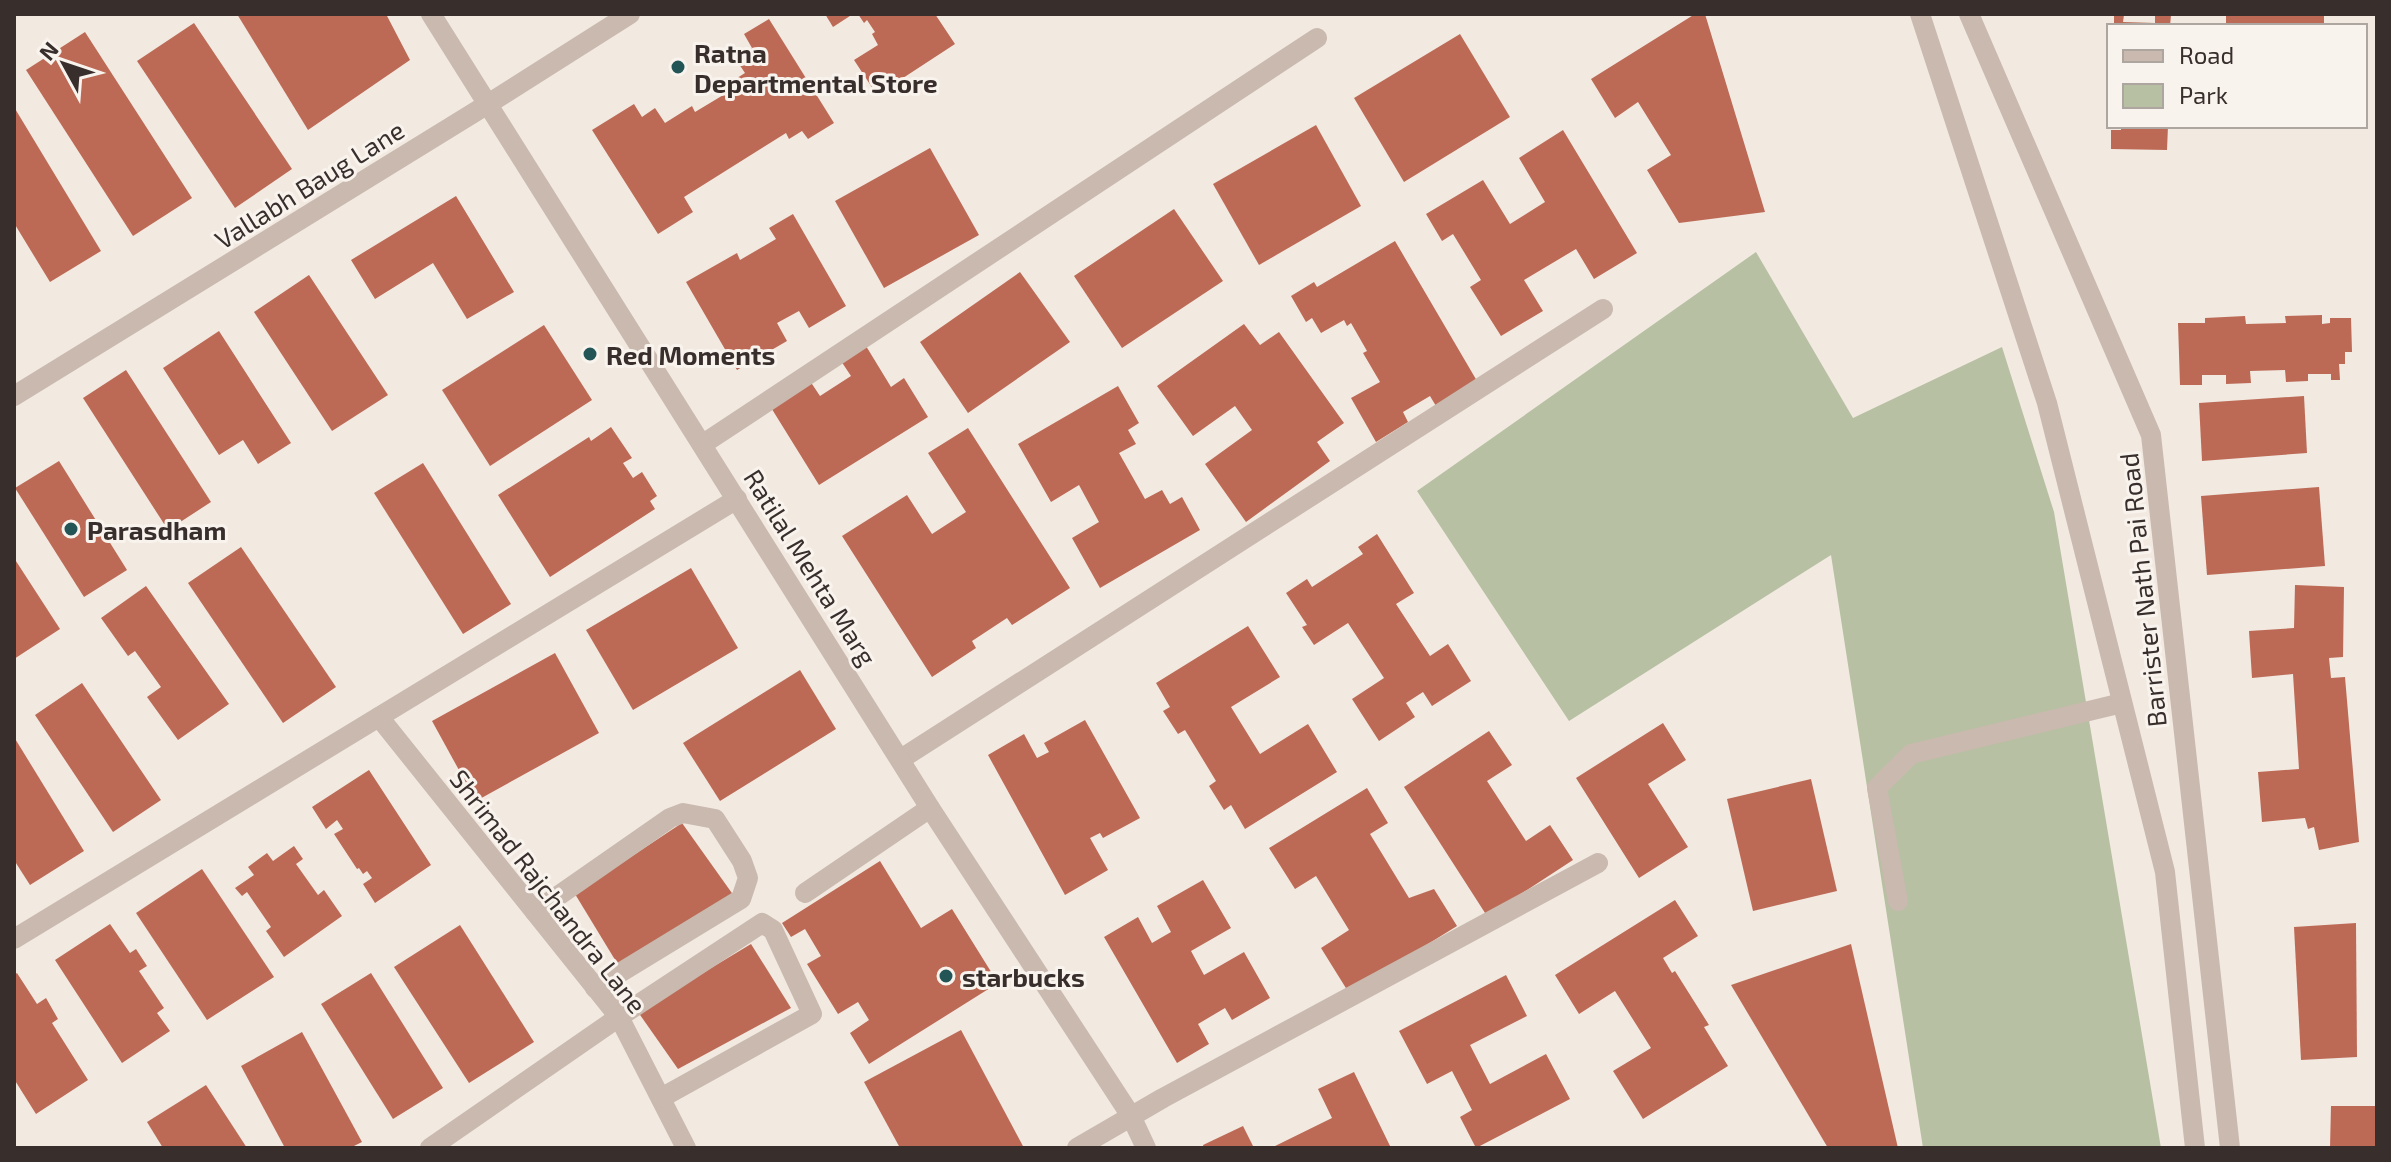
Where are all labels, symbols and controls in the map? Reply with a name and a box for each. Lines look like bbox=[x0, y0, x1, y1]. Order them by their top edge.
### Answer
north arrow bbox=[24, 24, 104, 104]
legend bbox=[2107, 24, 2367, 128]
text: N bbox=[33, 36, 63, 65]
place label: Ratna Departmental Store bbox=[694, 37, 938, 98]
text: Road bbox=[2179, 40, 2234, 69]
marker: Ratna Departmental Store bbox=[669, 58, 687, 76]
text: Park bbox=[2179, 80, 2228, 109]
street label: Vallabh Baug Lane bbox=[209, 113, 409, 255]
place label: Red Moments bbox=[606, 339, 775, 370]
marker: Red Moments bbox=[581, 345, 599, 363]
street label: Barrister Nath Pai Road bbox=[2112, 451, 2172, 729]
street label: Ratilal Mehta Marg bbox=[738, 463, 884, 671]
place label: Parasdham bbox=[87, 514, 226, 545]
marker: Parasdham bbox=[62, 520, 80, 538]
street label: Shrimad Rajchandra Lane bbox=[444, 763, 654, 1019]
place label: starbucks bbox=[962, 961, 1085, 992]
marker: starbucks bbox=[937, 967, 955, 985]

